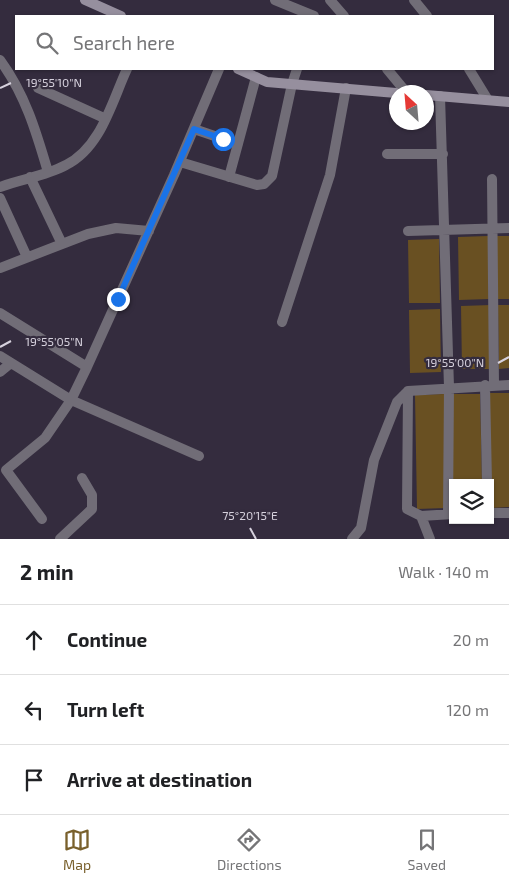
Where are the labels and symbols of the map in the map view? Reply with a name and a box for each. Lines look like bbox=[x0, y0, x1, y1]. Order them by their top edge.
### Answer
text: 19°55'10"N bbox=[26, 75, 82, 89]
north arrow bbox=[389, 85, 434, 130]
route start bbox=[212, 128, 235, 151]
route end bbox=[107, 288, 130, 311]
text: 19°55'05"N bbox=[25, 334, 83, 348]
text: 19°55'00"N bbox=[426, 355, 484, 369]
text: 75°20'15"E bbox=[222, 508, 278, 522]

